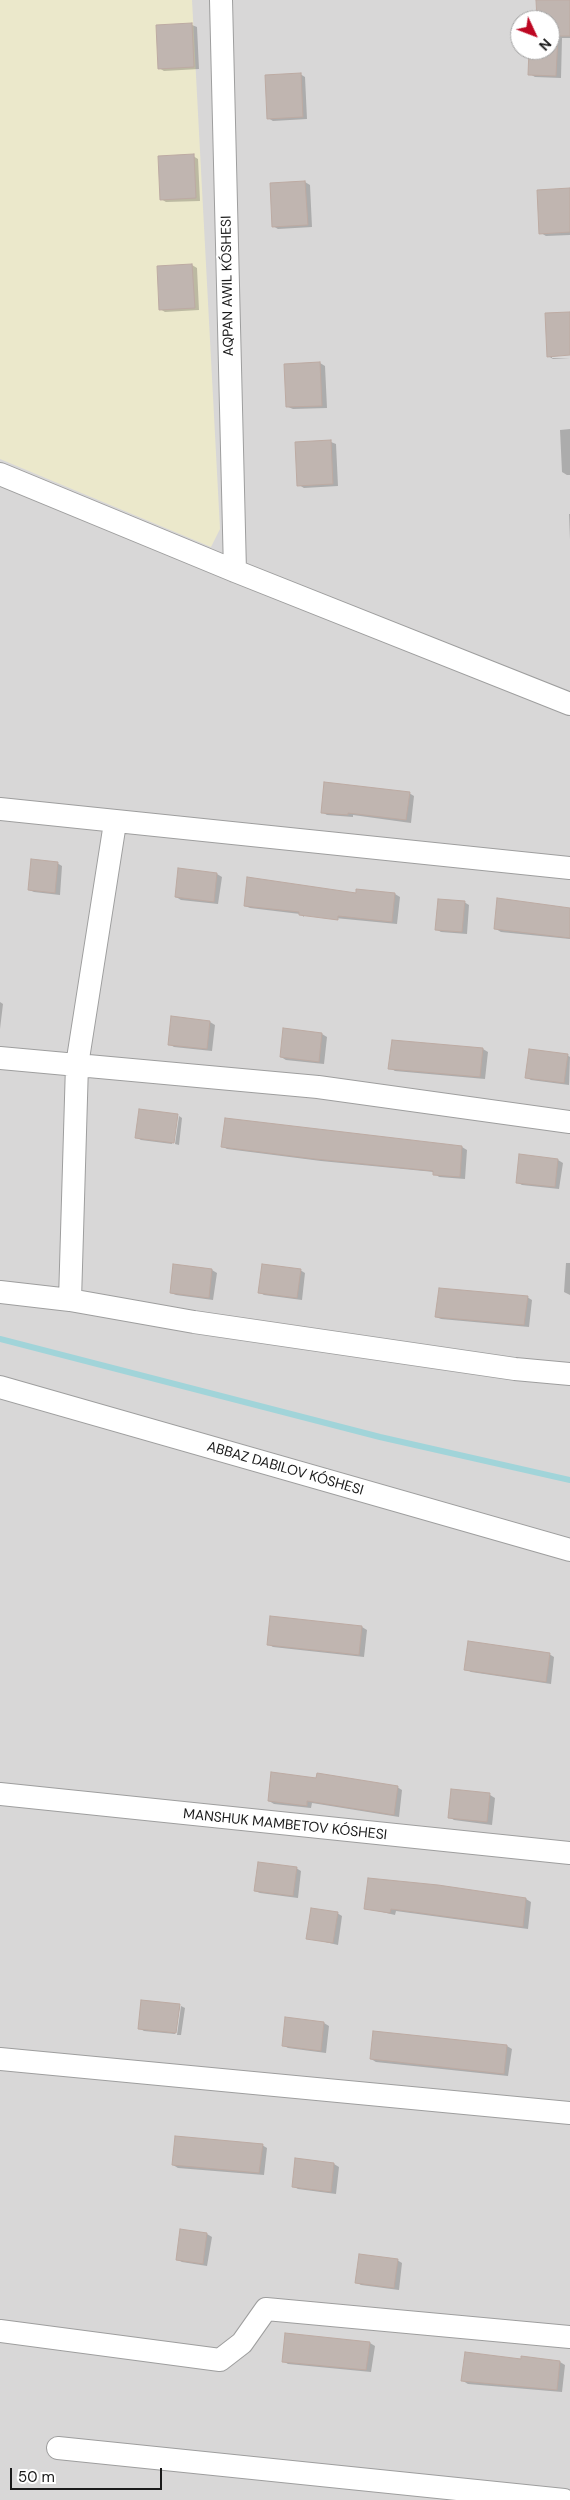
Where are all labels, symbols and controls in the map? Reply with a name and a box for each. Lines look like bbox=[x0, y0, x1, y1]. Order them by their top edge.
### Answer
north arrow bbox=[510, 10, 560, 60]
text: N bbox=[535, 35, 555, 54]
street label: AQPAN AWIL KÓSHESI bbox=[218, 215, 238, 357]
street label: ABBAZ DABILOV KÓSHESI bbox=[205, 1439, 365, 1499]
street label: MANSHUK MAMBETOV KÓSHESI bbox=[182, 1806, 388, 1844]
scale bar bbox=[12, 2458, 165, 2490]
text: 50 m bbox=[18, 2467, 55, 2487]

